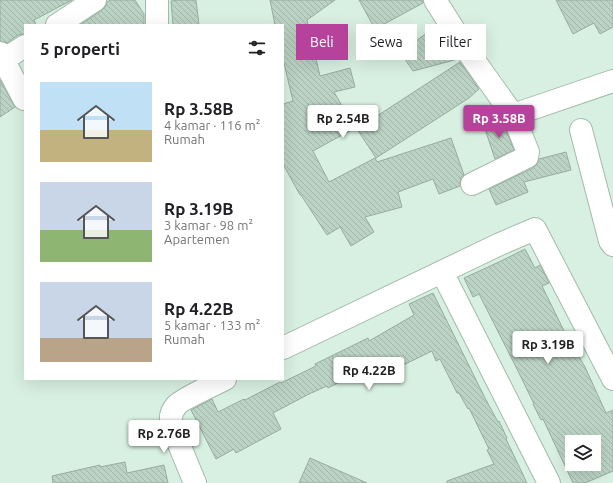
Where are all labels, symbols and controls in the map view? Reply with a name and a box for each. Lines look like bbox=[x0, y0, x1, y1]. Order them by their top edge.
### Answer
chip: Beli bbox=[296, 24, 348, 60]
chip: Sewa bbox=[356, 24, 417, 60]
chip: Filter bbox=[425, 24, 486, 60]
icon: filters bbox=[246, 37, 268, 59]
text: 5 properti bbox=[40, 39, 120, 58]
icon: home bbox=[72, 98, 120, 146]
text: Rp 3.58B bbox=[164, 99, 234, 118]
pin: Rp 2.54B bbox=[302, 105, 384, 139]
pin: Rp 3.58B bbox=[458, 105, 540, 139]
text: Rp 2.54B bbox=[316, 111, 370, 125]
text: Rp 3.58B bbox=[472, 111, 526, 125]
text: 4 kamar · 116 m² bbox=[164, 118, 260, 132]
text: Rumah bbox=[164, 132, 205, 146]
icon: home bbox=[72, 198, 120, 246]
text: Rp 3.19B bbox=[164, 199, 234, 218]
text: 3 kamar · 98 m² bbox=[164, 218, 253, 232]
text: Apartemen bbox=[164, 232, 230, 246]
icon: home bbox=[72, 298, 120, 346]
text: Rp 4.22B bbox=[164, 299, 234, 318]
text: 5 kamar · 133 m² bbox=[164, 318, 260, 332]
pin: Rp 3.19B bbox=[507, 331, 589, 365]
text: Rumah bbox=[164, 332, 205, 346]
text: Rp 3.19B bbox=[521, 337, 575, 351]
pin: Rp 4.22B bbox=[328, 357, 410, 391]
text: Rp 4.22B bbox=[342, 363, 396, 377]
pin: Rp 2.76B bbox=[123, 420, 205, 454]
text: Rp 2.76B bbox=[137, 426, 191, 440]
map controls bbox=[565, 435, 601, 471]
button: layers bbox=[565, 435, 601, 471]

